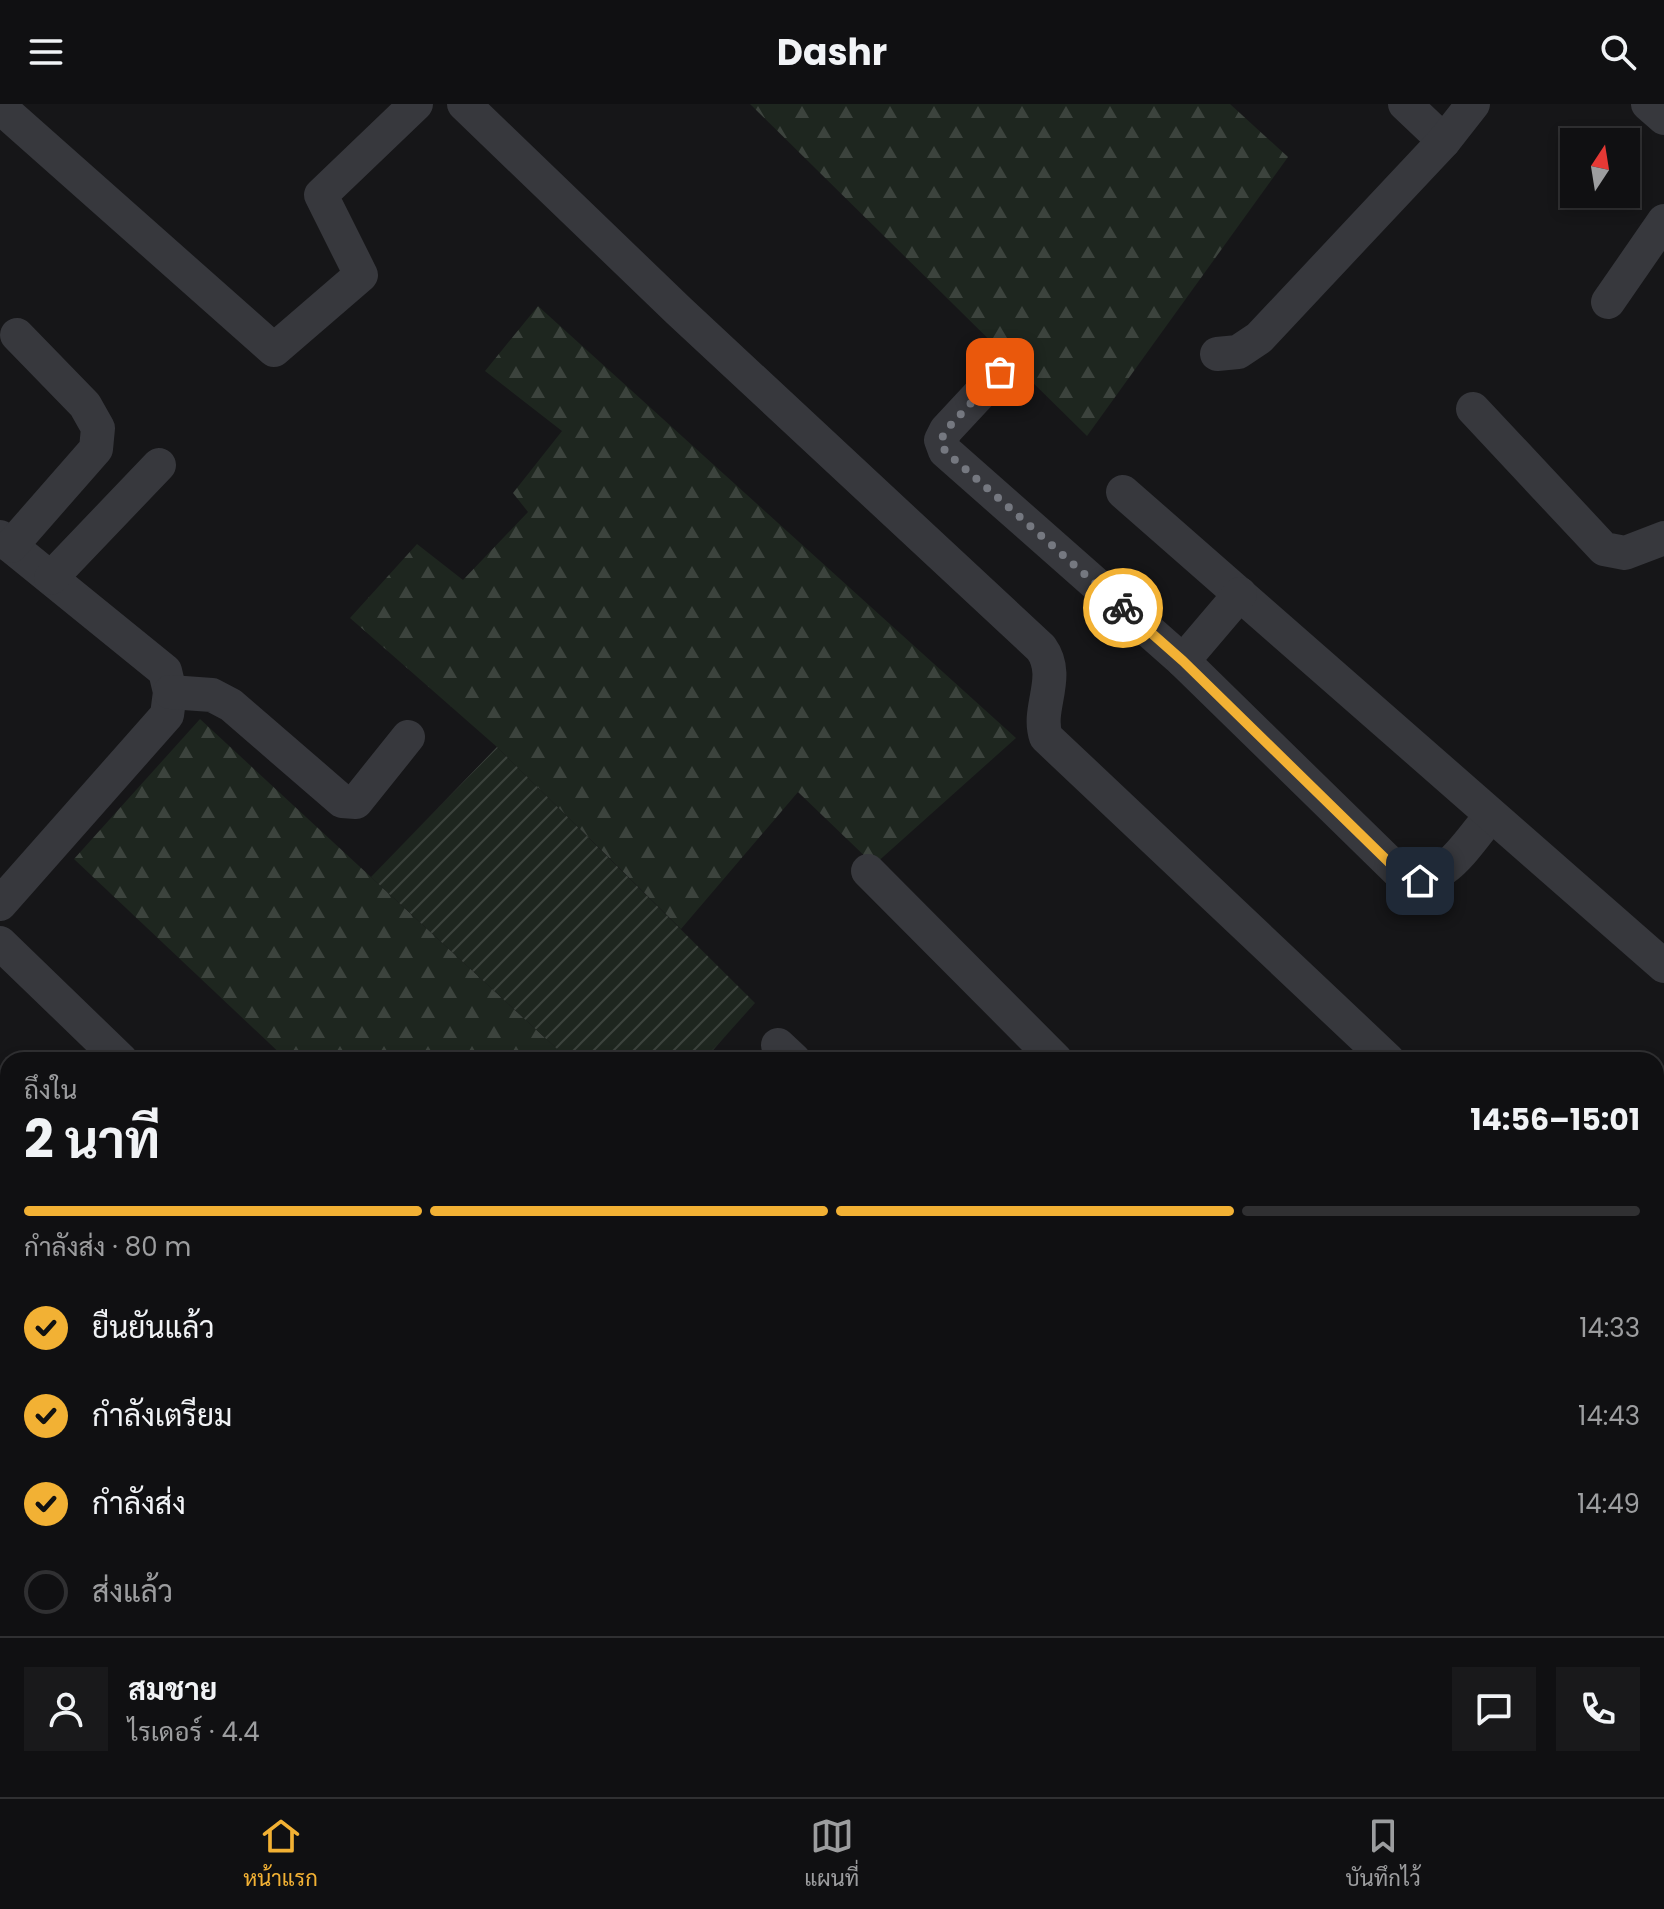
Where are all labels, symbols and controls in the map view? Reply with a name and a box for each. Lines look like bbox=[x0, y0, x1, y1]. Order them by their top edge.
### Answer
text: Dashr bbox=[777, 27, 887, 78]
icon: menu bbox=[24, 30, 68, 74]
icon: search bbox=[1596, 30, 1640, 74]
north arrow bbox=[1560, 128, 1640, 208]
map controls bbox=[1560, 128, 1640, 208]
pin bbox=[966, 338, 1034, 406]
icon: bag bbox=[978, 350, 1022, 394]
courier bbox=[1083, 568, 1163, 648]
icon: bike bbox=[1101, 586, 1145, 630]
pin bbox=[1386, 847, 1454, 915]
icon: home bbox=[1398, 859, 1442, 903]
text: ถึงใน bbox=[24, 1072, 77, 1108]
text: 14:56–15:01 bbox=[1470, 1098, 1640, 1141]
text: 2 นาที bbox=[24, 1103, 160, 1176]
text: กำลังส่ง · 80 m bbox=[24, 1229, 191, 1265]
icon: check bbox=[24, 1306, 68, 1350]
text: ยืนยันแล้ว bbox=[92, 1306, 215, 1349]
text: 14:33 bbox=[1579, 1310, 1640, 1346]
icon: check bbox=[24, 1394, 68, 1438]
text: กำลังเตรียม bbox=[92, 1394, 232, 1437]
text: 14:43 bbox=[1578, 1398, 1640, 1434]
icon: check bbox=[24, 1482, 68, 1526]
text: กำลังส่ง bbox=[92, 1482, 186, 1525]
text: 14:49 bbox=[1577, 1486, 1640, 1522]
text: ส่งแล้ว bbox=[92, 1570, 173, 1613]
button: person bbox=[24, 1667, 108, 1751]
button: chat bbox=[1452, 1667, 1536, 1751]
button: phone bbox=[1556, 1667, 1640, 1751]
text: สมชาย bbox=[128, 1668, 217, 1711]
text: ไรเดอร์ · 4.4 bbox=[128, 1714, 260, 1750]
tab: หน้าแรก bbox=[243, 1814, 318, 1895]
tab: แผนที่ bbox=[804, 1814, 859, 1895]
tab: บันทึกไว้ bbox=[1346, 1814, 1421, 1895]

